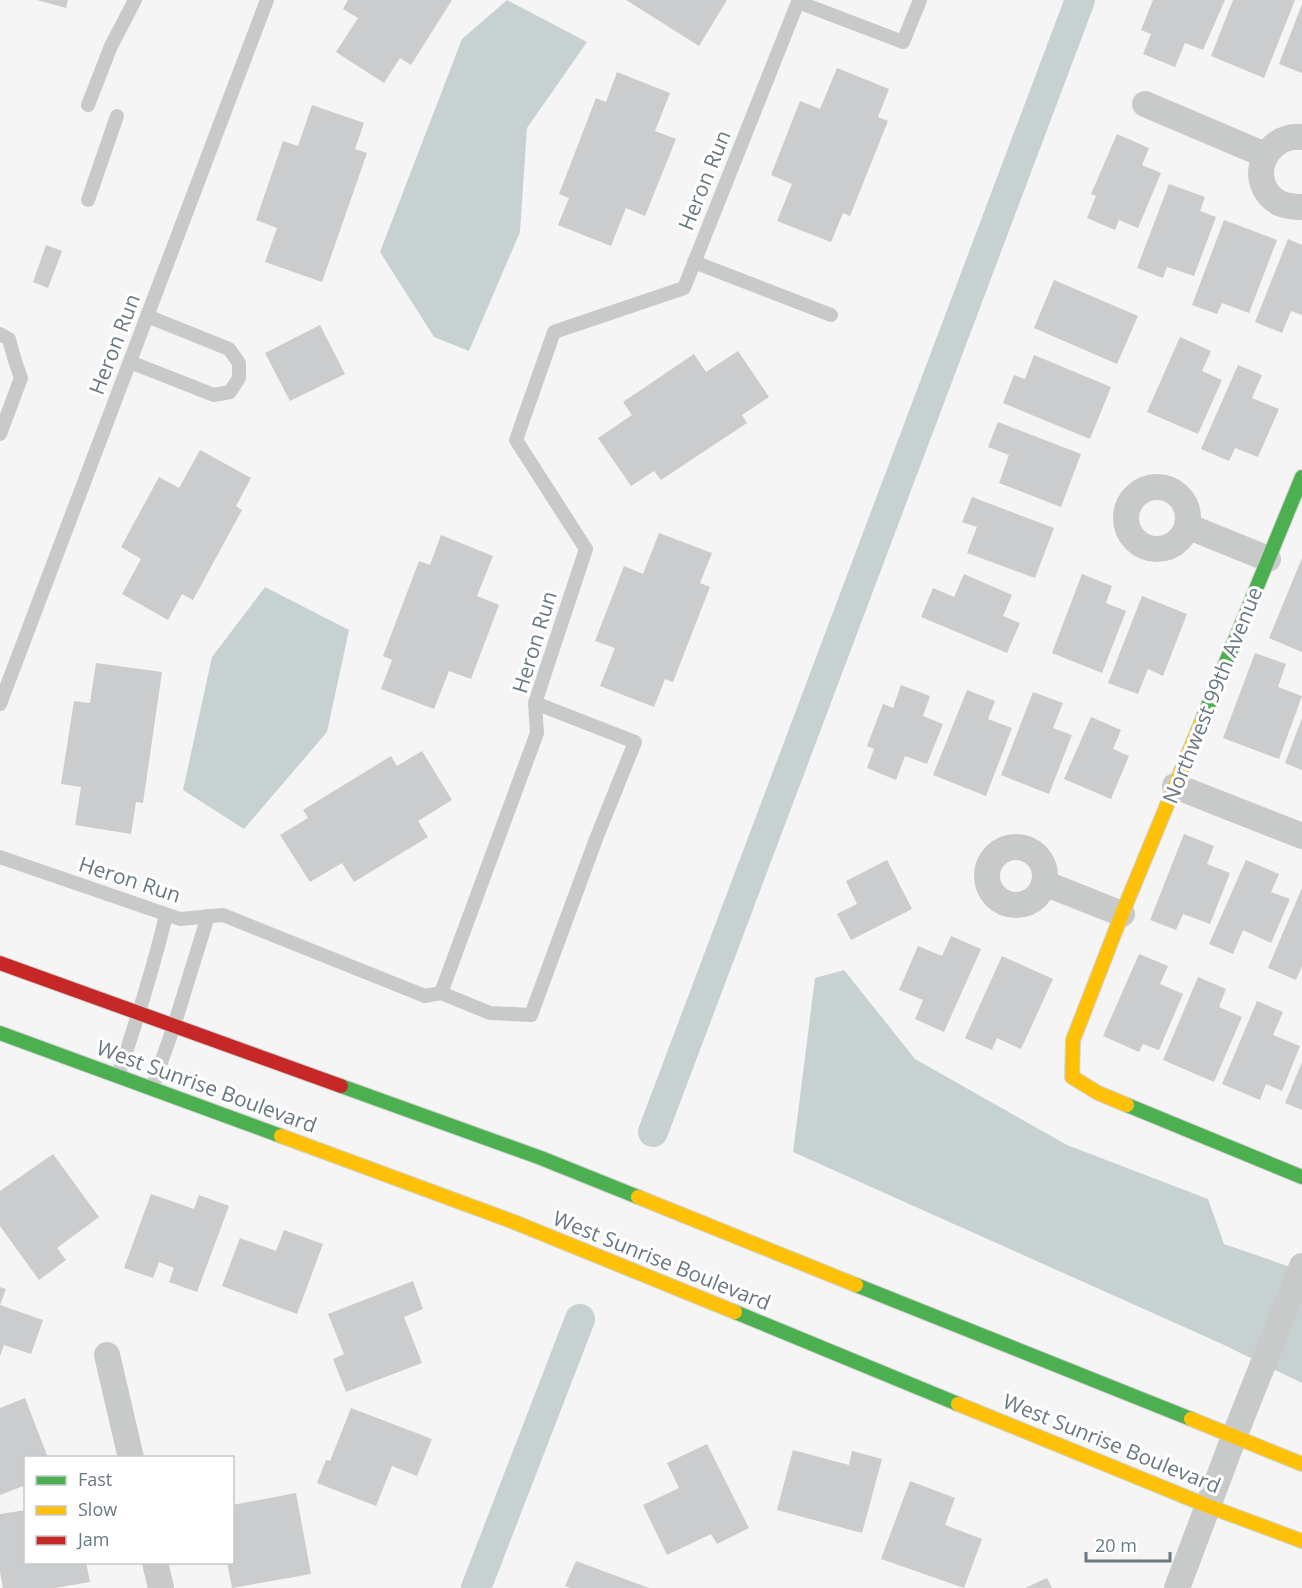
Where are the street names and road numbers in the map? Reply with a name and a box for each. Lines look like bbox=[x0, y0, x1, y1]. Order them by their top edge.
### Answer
street label: Heron Run bbox=[671, 126, 737, 234]
street label: Heron Run bbox=[82, 290, 146, 398]
street label: Northwest 99th Avenue bbox=[1156, 582, 1268, 808]
street label: Heron Run bbox=[505, 587, 563, 697]
street label: Heron Run bbox=[75, 849, 185, 909]
street label: West Sunrise Boulevard bbox=[93, 1033, 321, 1139]
street label: West Sunrise Boulevard bbox=[549, 1204, 775, 1316]
street label: West Sunrise Boulevard bbox=[999, 1387, 1225, 1499]

